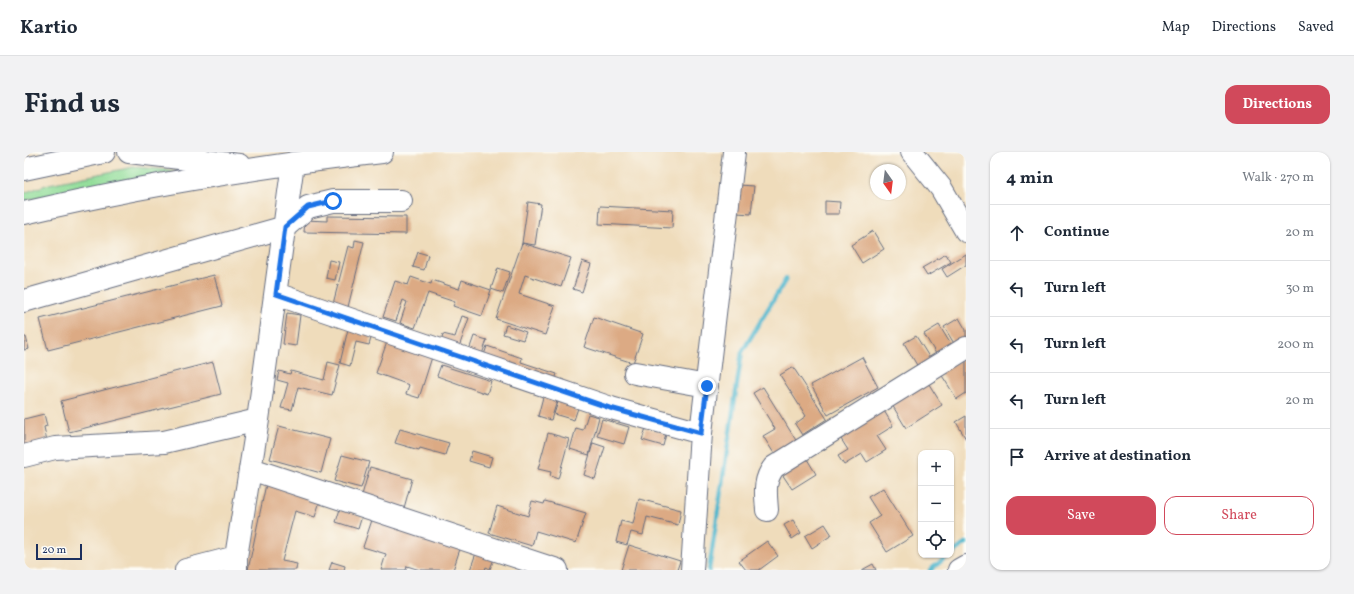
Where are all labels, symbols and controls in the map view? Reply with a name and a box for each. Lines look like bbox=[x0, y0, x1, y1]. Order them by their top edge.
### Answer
text: Kartio bbox=[20, 15, 78, 41]
text: Map bbox=[1162, 18, 1190, 37]
text: Directions bbox=[1212, 18, 1276, 37]
text: Saved bbox=[1298, 18, 1334, 37]
text: Find us bbox=[24, 85, 120, 124]
button: Directions bbox=[1225, 85, 1330, 124]
north arrow bbox=[870, 164, 906, 200]
text: 4 min bbox=[1006, 167, 1053, 190]
text: Walk · 270 m bbox=[1242, 169, 1314, 187]
route start bbox=[324, 192, 342, 210]
icon: ahead bbox=[1006, 222, 1028, 244]
text: Continue bbox=[1044, 222, 1109, 243]
text: 20 m bbox=[1285, 224, 1314, 242]
icon: left bbox=[1006, 278, 1028, 300]
text: Turn left bbox=[1044, 278, 1106, 299]
text: 30 m bbox=[1286, 280, 1314, 298]
icon: left bbox=[1006, 334, 1028, 356]
text: Turn left bbox=[1044, 334, 1106, 355]
text: 200 m bbox=[1277, 336, 1314, 354]
route end bbox=[698, 377, 716, 395]
icon: left bbox=[1006, 390, 1028, 412]
text: Turn left bbox=[1044, 390, 1106, 411]
text: 20 m bbox=[1285, 392, 1314, 410]
icon: arrive bbox=[1006, 446, 1028, 468]
text: Arrive at destination bbox=[1044, 446, 1191, 467]
map controls bbox=[918, 450, 954, 558]
button: + bbox=[918, 450, 954, 486]
button: − bbox=[918, 486, 954, 522]
button: Save bbox=[1006, 496, 1156, 535]
button: Share bbox=[1164, 496, 1314, 535]
button: locate bbox=[918, 522, 954, 558]
scale bar bbox=[36, 542, 82, 561]
text: 20 m bbox=[42, 543, 66, 558]

